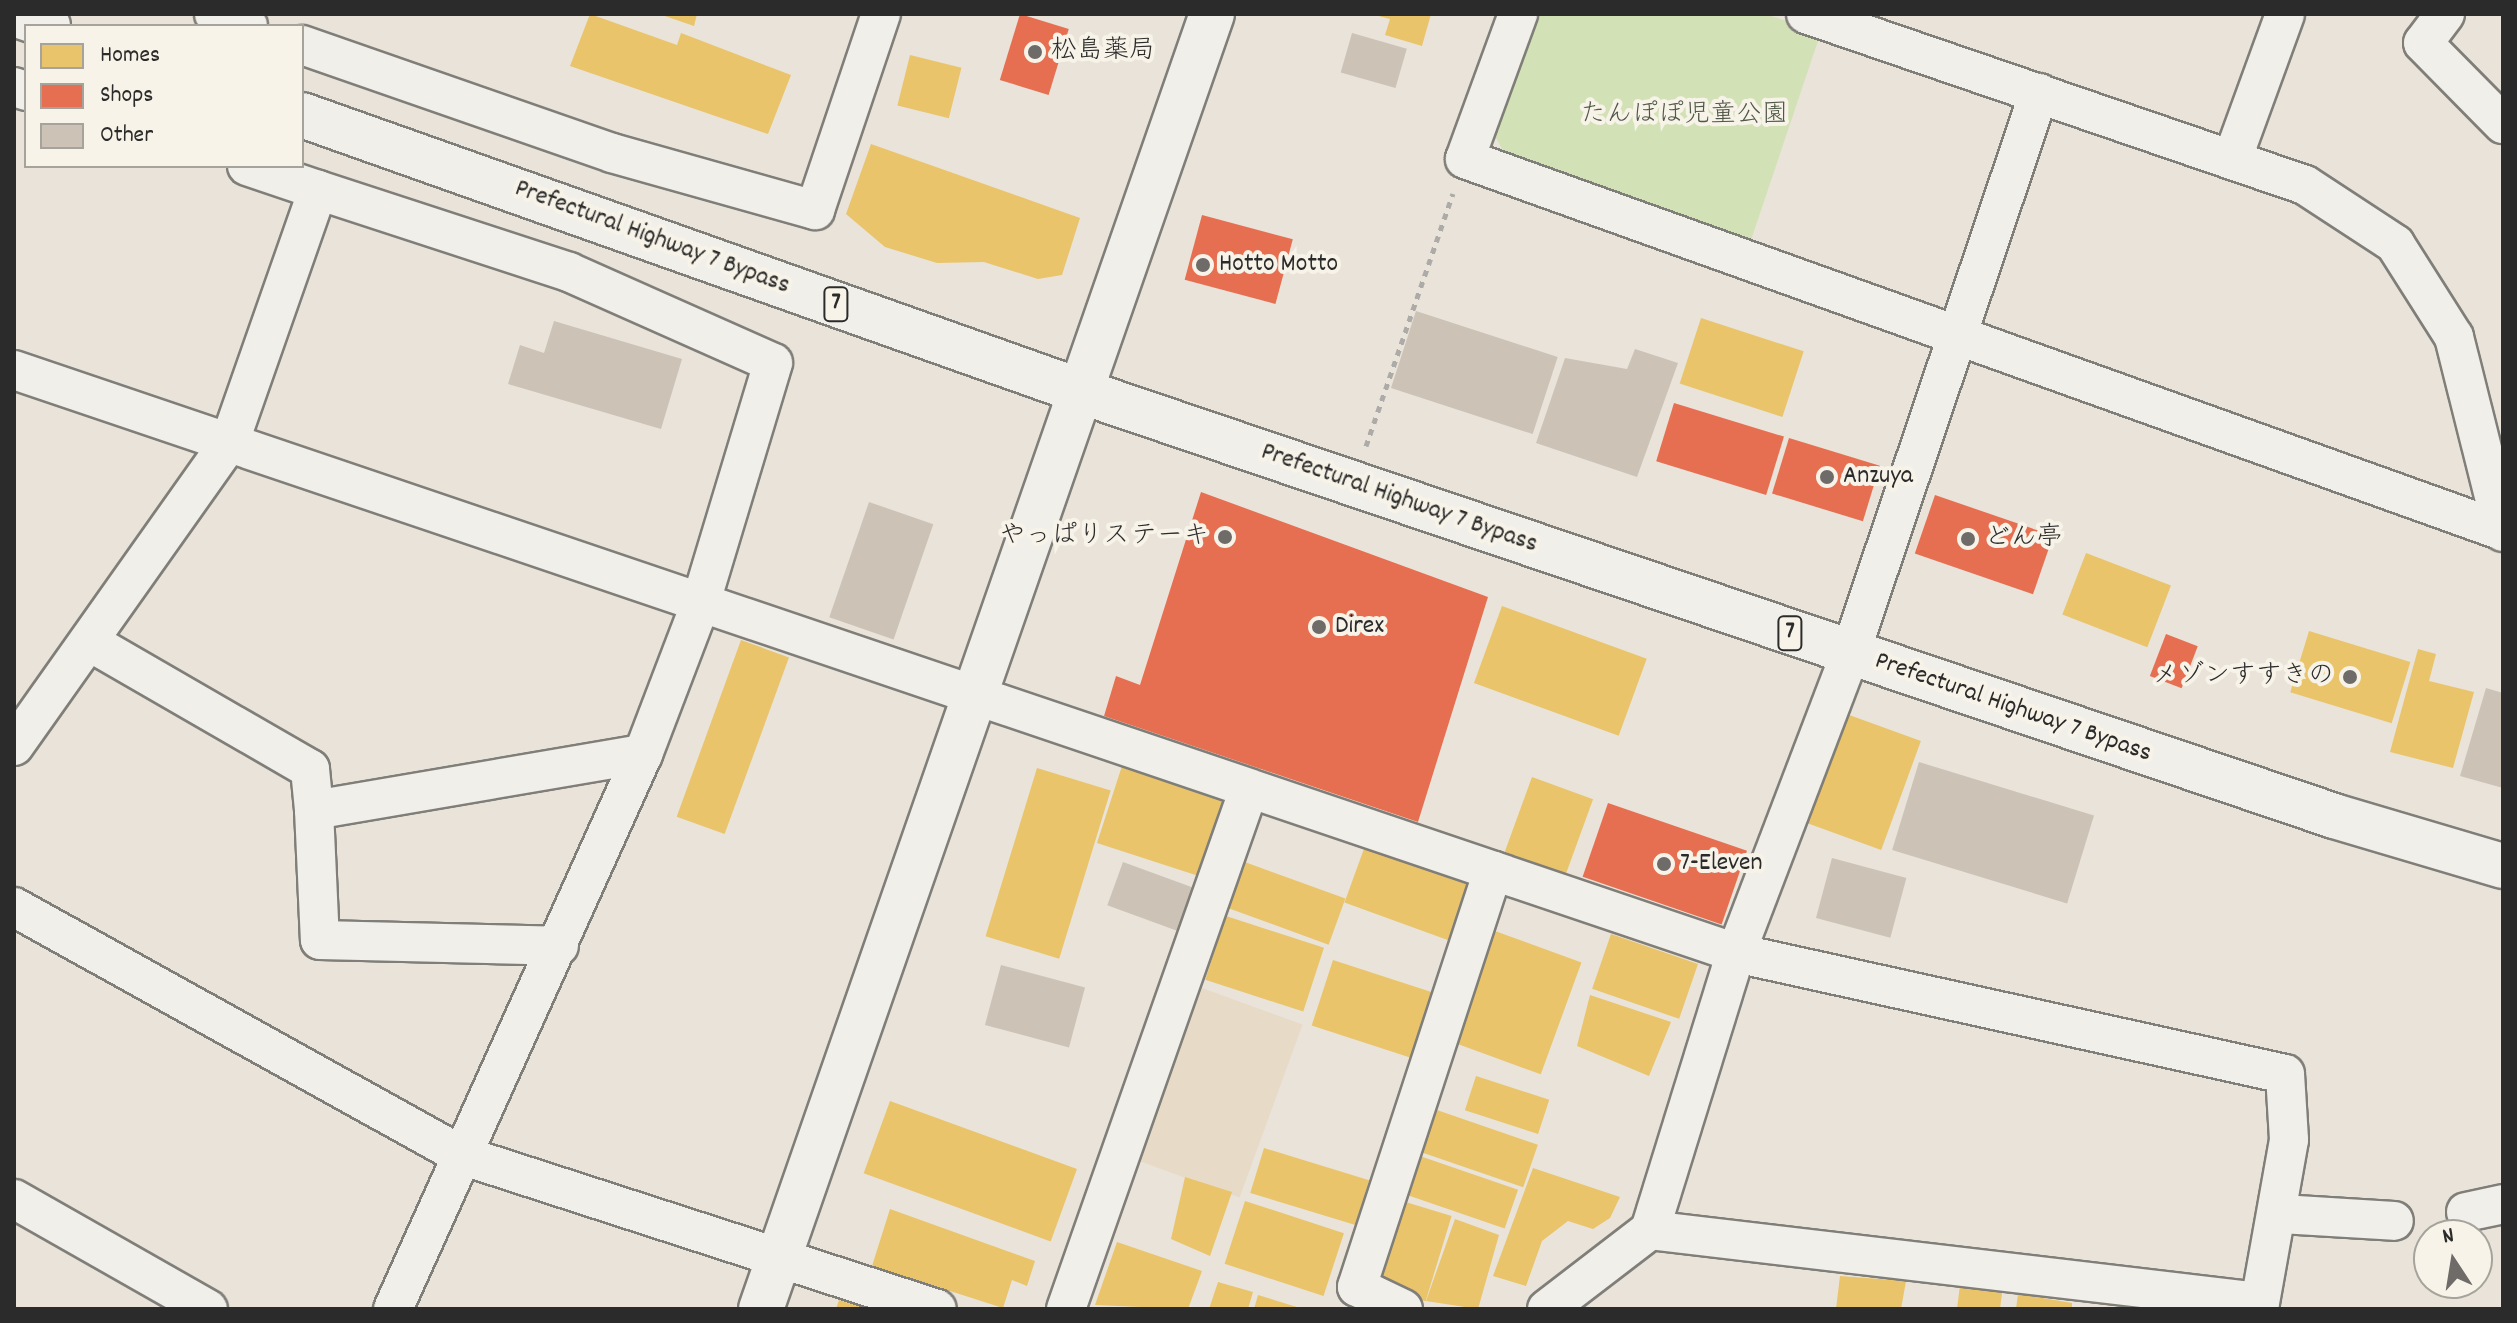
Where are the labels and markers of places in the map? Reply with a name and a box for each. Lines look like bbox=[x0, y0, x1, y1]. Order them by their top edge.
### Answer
place label: 松島薬局 bbox=[1051, 36, 1155, 68]
marker: 松島薬局 bbox=[1026, 43, 1044, 61]
place label: Hotto Motto bbox=[1219, 249, 1338, 281]
marker: Hotto Motto bbox=[1194, 256, 1212, 274]
place label: Anzuya bbox=[1843, 461, 1913, 493]
marker: Anzuya bbox=[1818, 468, 1836, 486]
place label: やっぱりステーキ bbox=[1001, 521, 1209, 553]
place label: どん亭 bbox=[1984, 523, 2062, 555]
marker: やっぱりステーキ bbox=[1216, 528, 1234, 546]
marker: どん亭 bbox=[1959, 530, 1977, 548]
place label: Direx bbox=[1335, 611, 1384, 643]
marker: Direx bbox=[1310, 618, 1328, 636]
place label: メゾンすすきの bbox=[2152, 661, 2334, 693]
marker: メゾンすすきの bbox=[2341, 668, 2359, 686]
place label: 7-Eleven bbox=[1680, 848, 1763, 880]
marker: 7-Eleven bbox=[1655, 855, 1673, 873]

